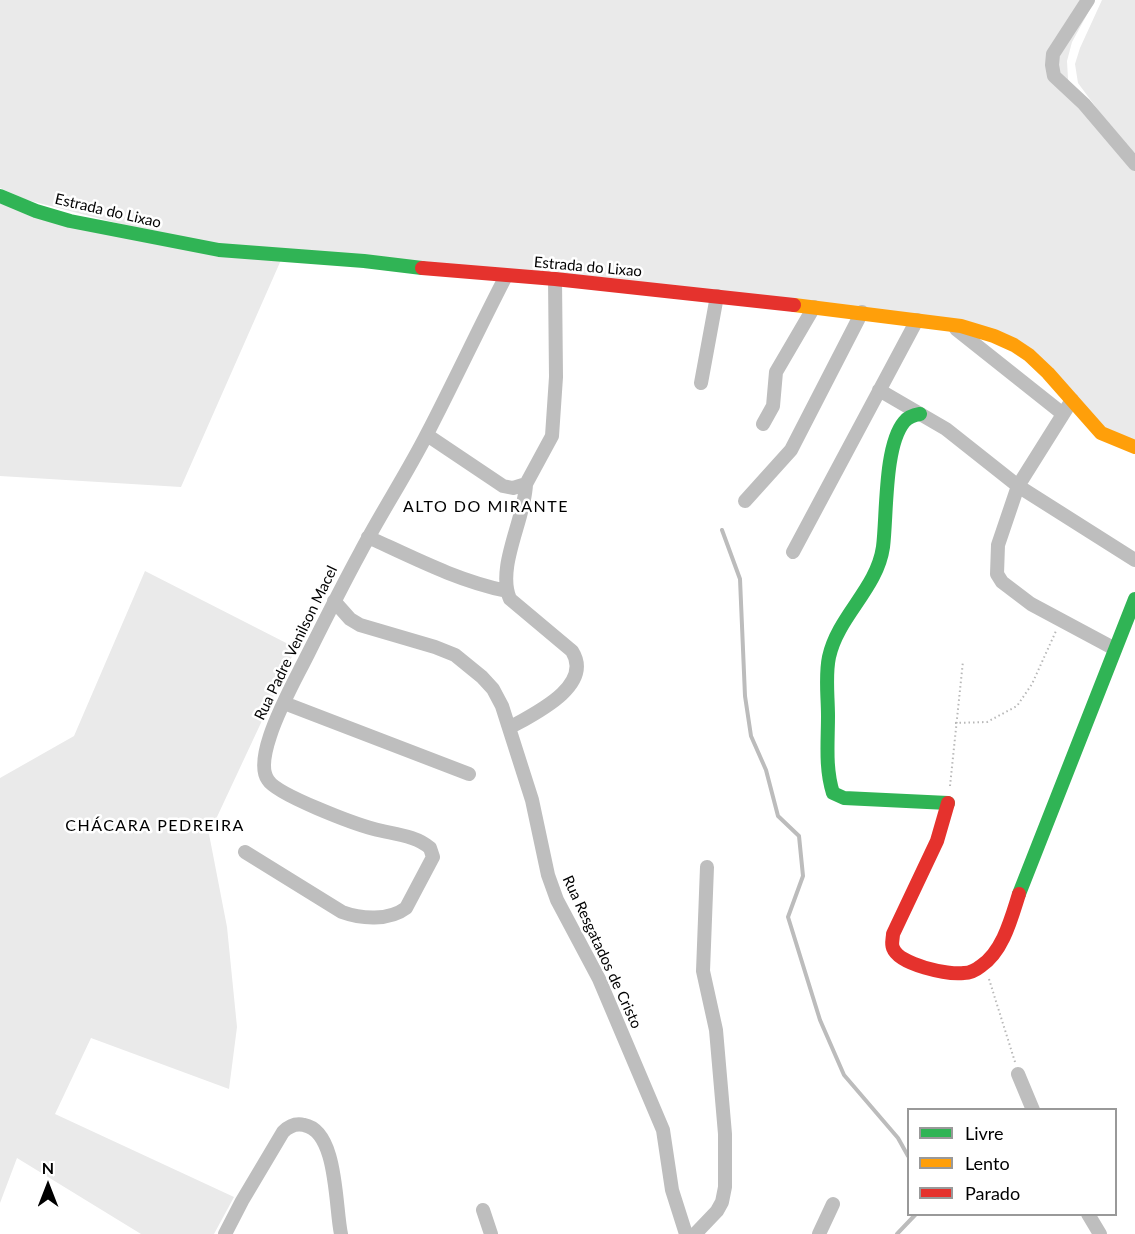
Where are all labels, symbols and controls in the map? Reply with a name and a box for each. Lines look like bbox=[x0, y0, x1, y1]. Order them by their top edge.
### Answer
street label: Estrada do Lixao bbox=[53, 190, 163, 232]
street label: Estrada do Lixao bbox=[533, 253, 643, 281]
district label: ALTO DO MIRANTE bbox=[403, 497, 569, 517]
street label: Rua Padre Venilson Macel bbox=[251, 563, 341, 723]
district label: CHÁCARA PEDREIRA bbox=[65, 816, 245, 836]
street label: Rua Resgatados de Cristo bbox=[559, 873, 645, 1031]
legend bbox=[907, 1108, 1117, 1216]
text: Livre bbox=[965, 1122, 1004, 1144]
text: Lento bbox=[965, 1152, 1010, 1174]
north arrow bbox=[18, 1156, 78, 1216]
text: N bbox=[42, 1158, 54, 1177]
text: Parado bbox=[965, 1182, 1020, 1204]

